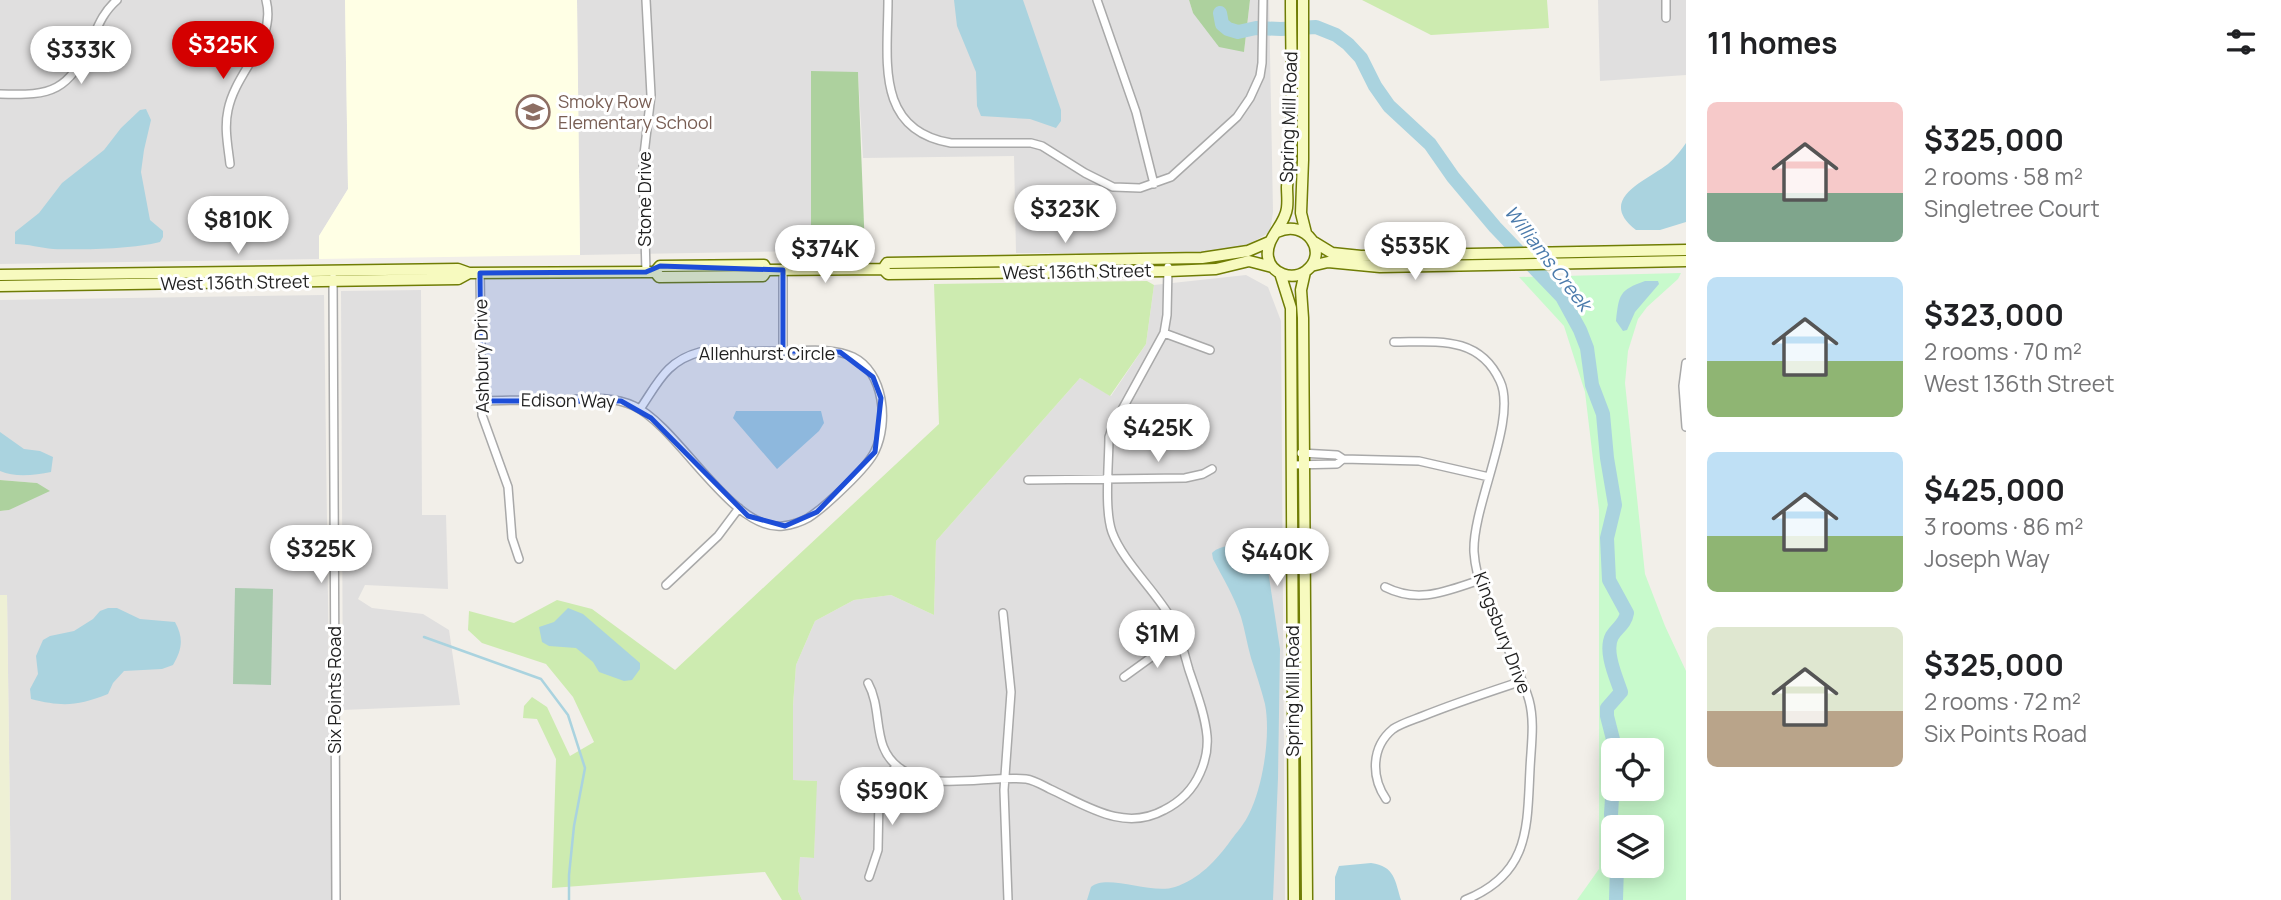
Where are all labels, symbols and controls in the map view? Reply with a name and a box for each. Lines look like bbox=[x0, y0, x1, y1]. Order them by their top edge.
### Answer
pin: $325K bbox=[174, 22, 272, 81]
text: 11 homes bbox=[1707, 22, 1838, 63]
icon: filters bbox=[2222, 23, 2260, 61]
pin: $333K bbox=[32, 27, 130, 86]
text: $325K bbox=[188, 28, 258, 60]
text: $333K bbox=[46, 33, 116, 65]
street label: Spring Mill Road bbox=[1274, 51, 1302, 183]
place label: Smoky Row Elementary School bbox=[558, 89, 713, 134]
school or university icon: Smoky Row Elementary School bbox=[514, 93, 552, 131]
text: $325,000 bbox=[1924, 119, 2064, 160]
icon: home bbox=[1763, 130, 1847, 214]
street label: Stone Drive bbox=[632, 151, 656, 247]
text: 2 rooms · 58 m² bbox=[1924, 160, 2083, 192]
pin: $323K bbox=[1016, 186, 1114, 245]
text: $323K bbox=[1030, 192, 1100, 224]
text: Singletree Court bbox=[1924, 192, 2100, 224]
pin: $810K bbox=[189, 196, 287, 256]
water label: Williams Creek bbox=[1499, 200, 1599, 318]
text: $810K bbox=[204, 203, 272, 235]
pin: $535K bbox=[1366, 222, 1464, 282]
pin: $374K bbox=[776, 226, 874, 285]
text: $535K bbox=[1380, 229, 1450, 261]
text: $374K bbox=[791, 232, 859, 264]
street label: West 136th Street bbox=[1002, 258, 1152, 284]
street label: West 136th Street bbox=[160, 269, 310, 295]
text: $323,000 bbox=[1924, 294, 2064, 335]
street label: Ashbury Drive bbox=[468, 299, 494, 413]
icon: home bbox=[1763, 305, 1847, 389]
text: 2 rooms · 70 m² bbox=[1924, 335, 2082, 367]
street label: Allenhurst Circle bbox=[699, 341, 835, 365]
text: West 136th Street bbox=[1924, 367, 2114, 399]
street label: Edison Way bbox=[521, 387, 616, 413]
pin: $425K bbox=[1109, 405, 1207, 464]
text: $425K bbox=[1123, 411, 1193, 443]
text: $425,000 bbox=[1924, 469, 2065, 510]
icon: home bbox=[1763, 480, 1847, 564]
text: 3 rooms · 86 m² bbox=[1924, 510, 2084, 542]
pin: $325K bbox=[272, 526, 370, 585]
pin: $440K bbox=[1228, 528, 1326, 588]
text: $325K bbox=[286, 532, 356, 564]
text: $440K bbox=[1241, 535, 1313, 567]
text: Joseph Way bbox=[1924, 542, 2050, 574]
street label: Kingsbury Drive bbox=[1469, 568, 1537, 697]
pin: $1M bbox=[1123, 610, 1191, 670]
text: $1M bbox=[1135, 617, 1179, 649]
street label: Spring Mill Road bbox=[1280, 625, 1304, 757]
street label: Six Points Road bbox=[322, 626, 346, 754]
text: $325,000 bbox=[1924, 644, 2064, 685]
icon: home bbox=[1763, 655, 1847, 739]
text: 2 rooms · 72 m² bbox=[1924, 685, 2081, 717]
text: Six Points Road bbox=[1924, 717, 2087, 749]
map controls bbox=[1601, 738, 1664, 878]
button: locate bbox=[1601, 738, 1664, 801]
pin: $590K bbox=[843, 768, 941, 827]
text: $590K bbox=[856, 774, 928, 806]
button: layers bbox=[1601, 815, 1664, 878]

